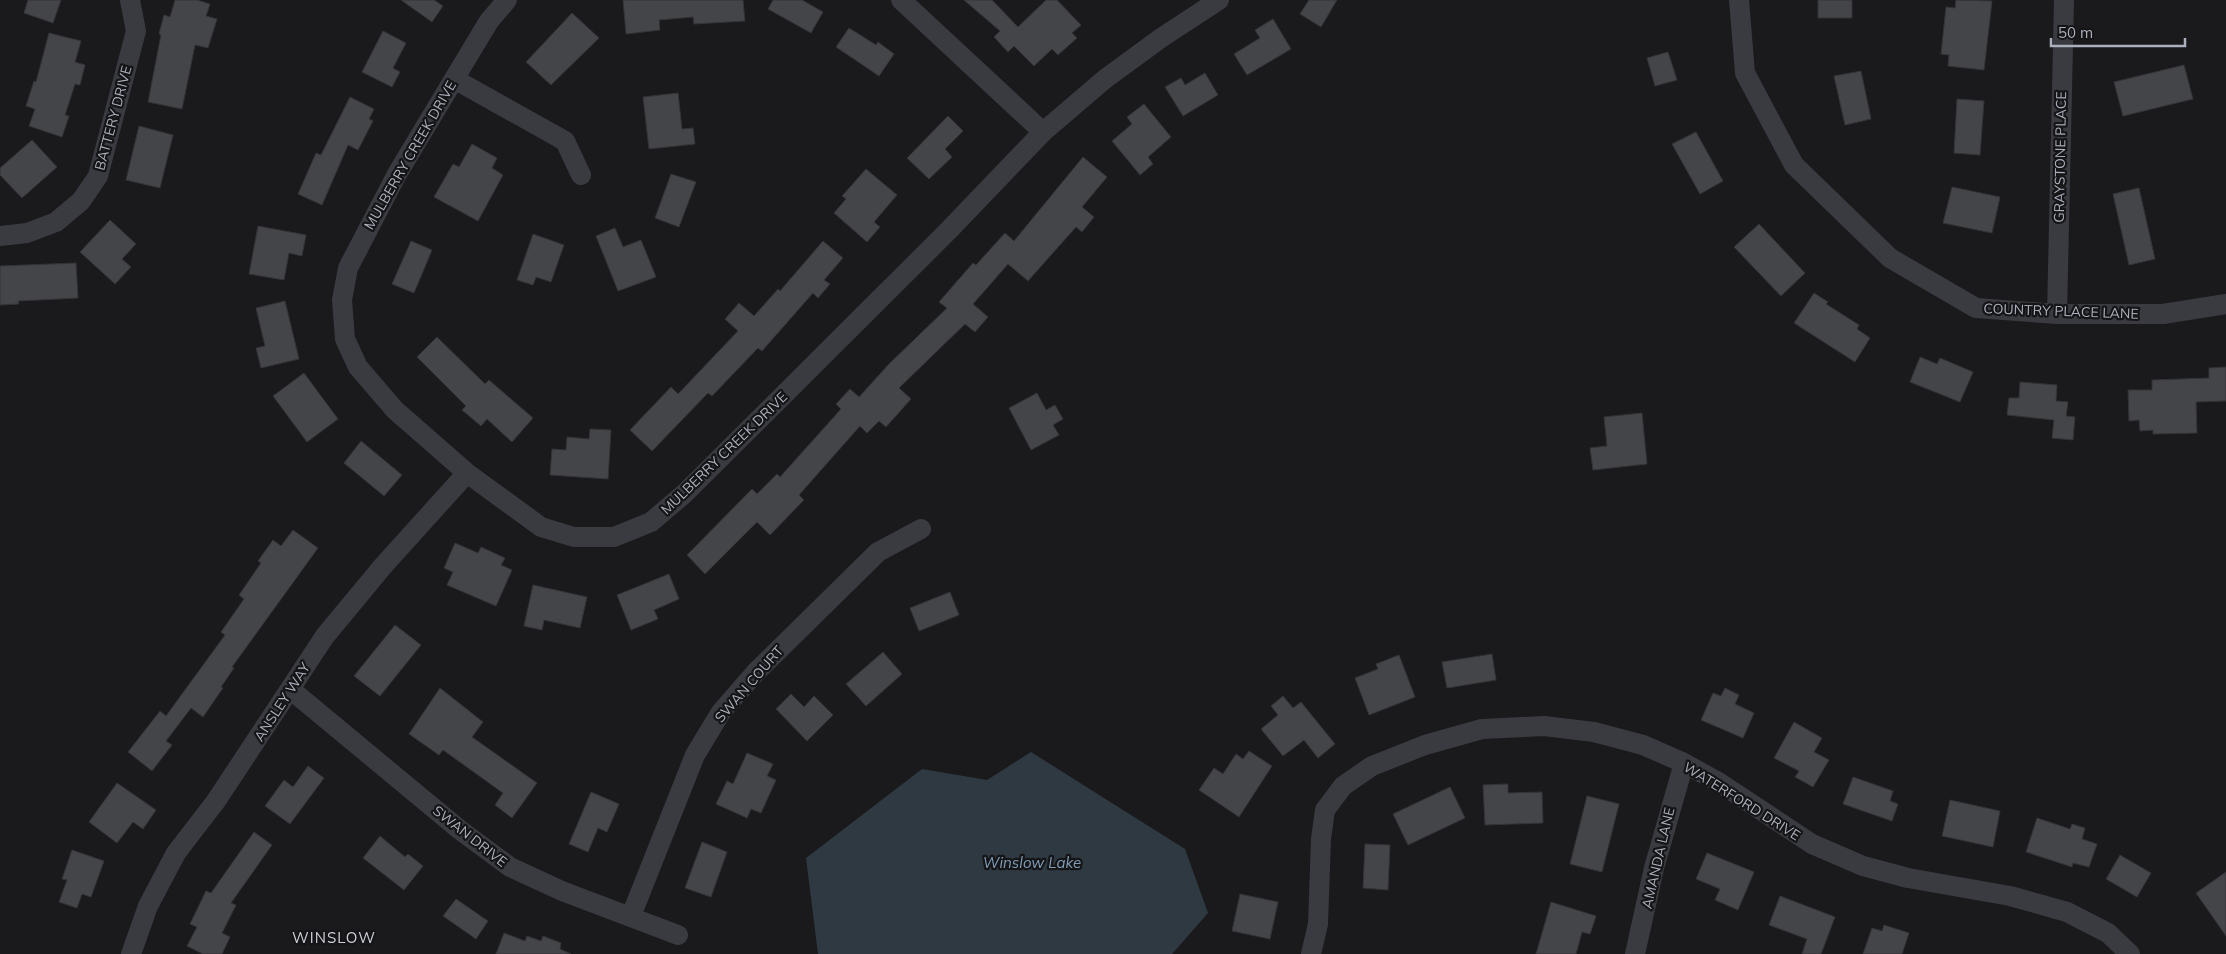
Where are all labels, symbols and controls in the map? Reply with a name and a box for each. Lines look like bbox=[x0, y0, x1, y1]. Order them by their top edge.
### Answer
scale bar bbox=[2051, 15, 2185, 47]
text: 50 m bbox=[2058, 23, 2093, 42]
street label: BATTERY DRIVE bbox=[90, 64, 136, 172]
street label: MULBERRY CREEK DRIVE bbox=[360, 77, 460, 233]
street label: GRAYSTONE PLACE bbox=[2050, 91, 2070, 223]
street label: COUNTRY PLACE LANE bbox=[1983, 299, 2139, 323]
street label: MULBERRY CREEK DRIVE bbox=[657, 388, 791, 518]
street label: SWAN COURT bbox=[711, 641, 788, 726]
street label: ANSLEY WAY bbox=[250, 659, 314, 745]
street label: WATERFORD DRIVE bbox=[1680, 758, 1804, 844]
street label: SWAN DRIVE bbox=[429, 801, 511, 871]
street label: AMANDA LANE bbox=[1638, 805, 1678, 911]
water label: Winslow Lake bbox=[983, 853, 1081, 872]
district label: WINSLOW bbox=[292, 928, 376, 947]

